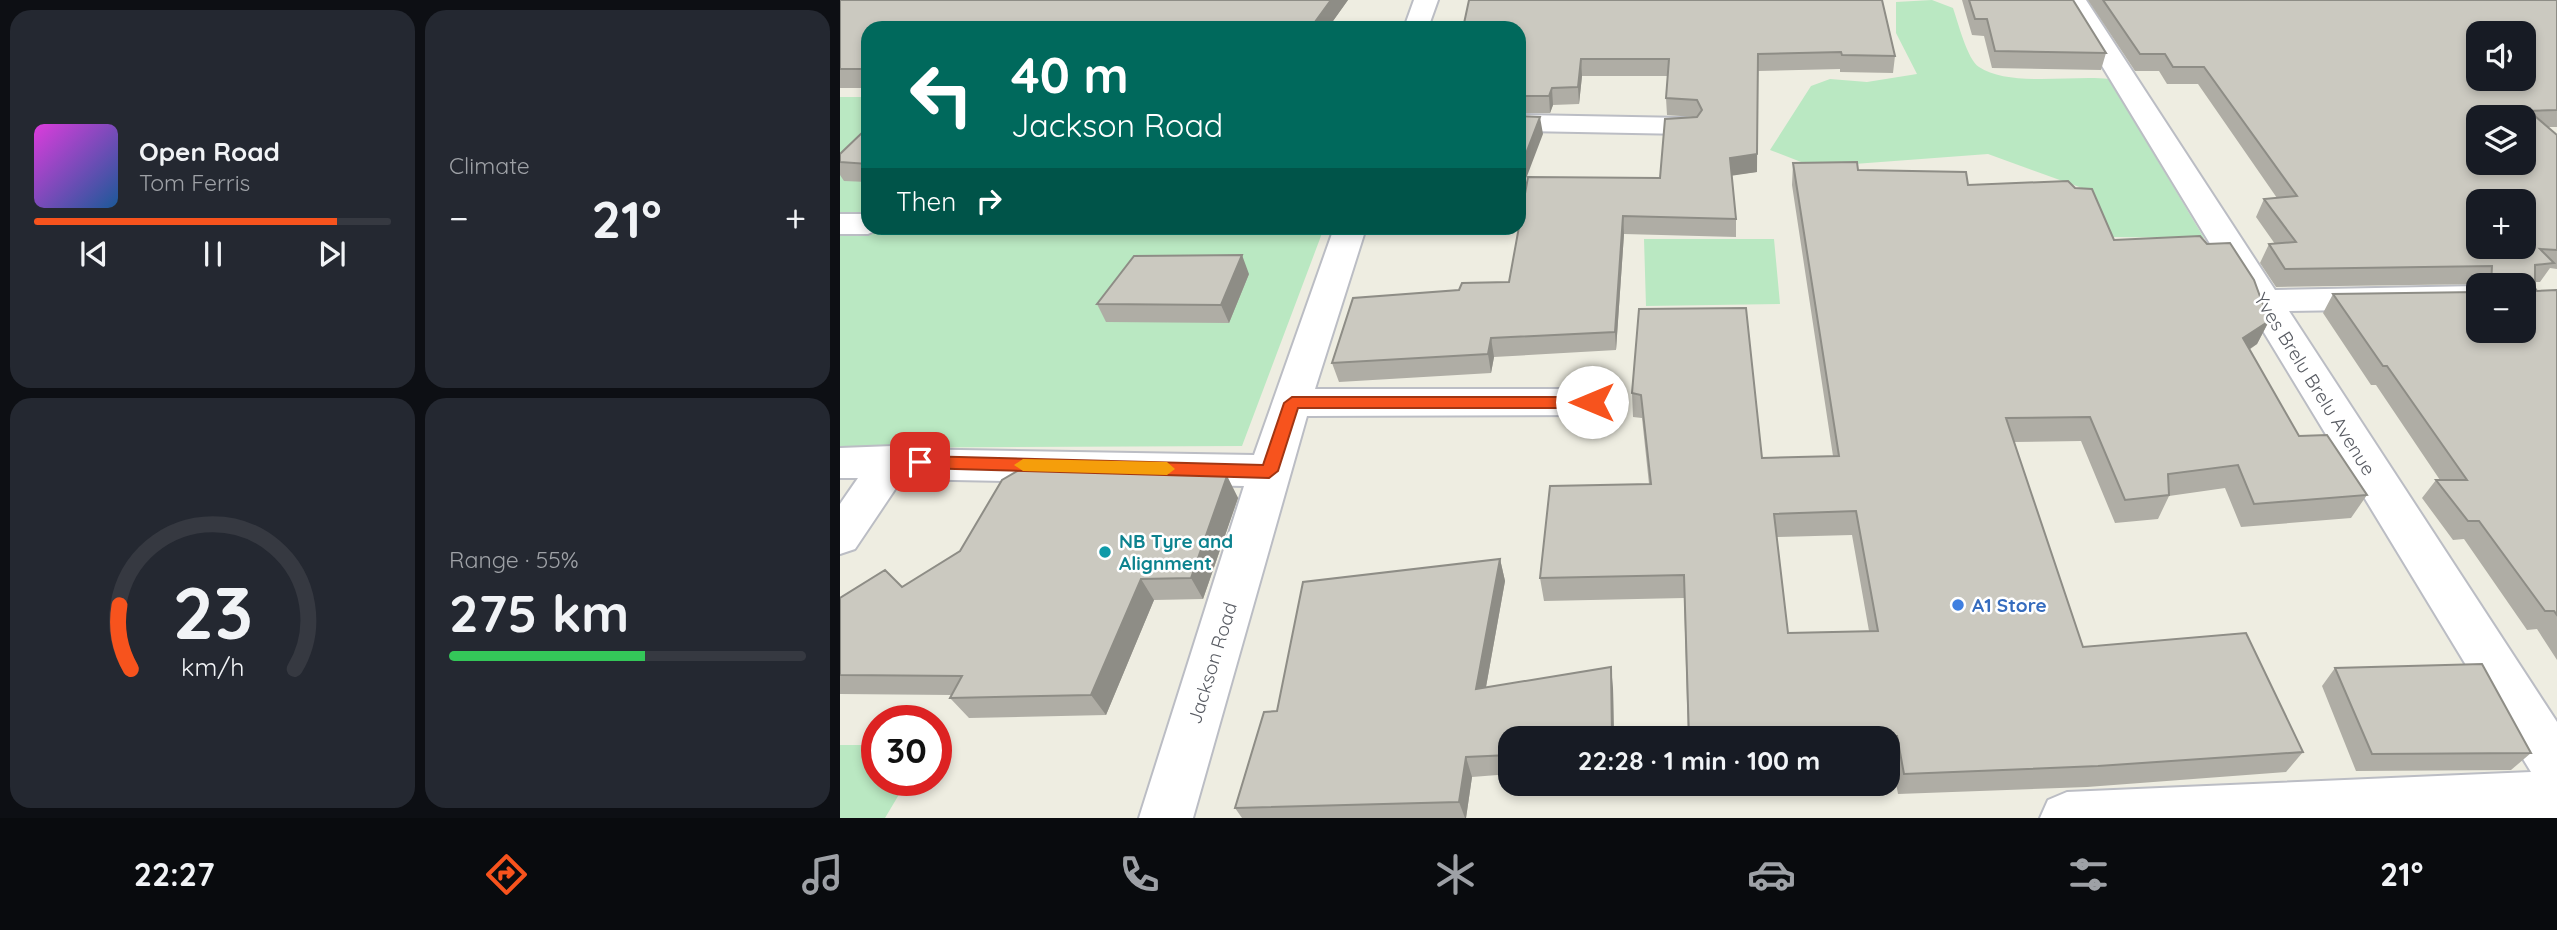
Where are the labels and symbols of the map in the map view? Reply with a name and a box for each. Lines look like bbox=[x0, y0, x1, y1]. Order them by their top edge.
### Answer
street label: Yves Brelu Brelu Avenue bbox=[2249, 288, 2381, 480]
position arrow bbox=[1555, 365, 1629, 439]
pin bbox=[890, 432, 950, 492]
place label: NB Tyre and Alignment bbox=[1119, 529, 1233, 575]
marker: NB Tyre and Alignment bbox=[1097, 544, 1113, 560]
place label: A1 Store bbox=[1972, 593, 2047, 617]
marker: A1 Store bbox=[1950, 597, 1966, 613]
street label: Jackson Road bbox=[1182, 599, 1242, 727]
speed limit sign: 30 bbox=[861, 705, 952, 796]

